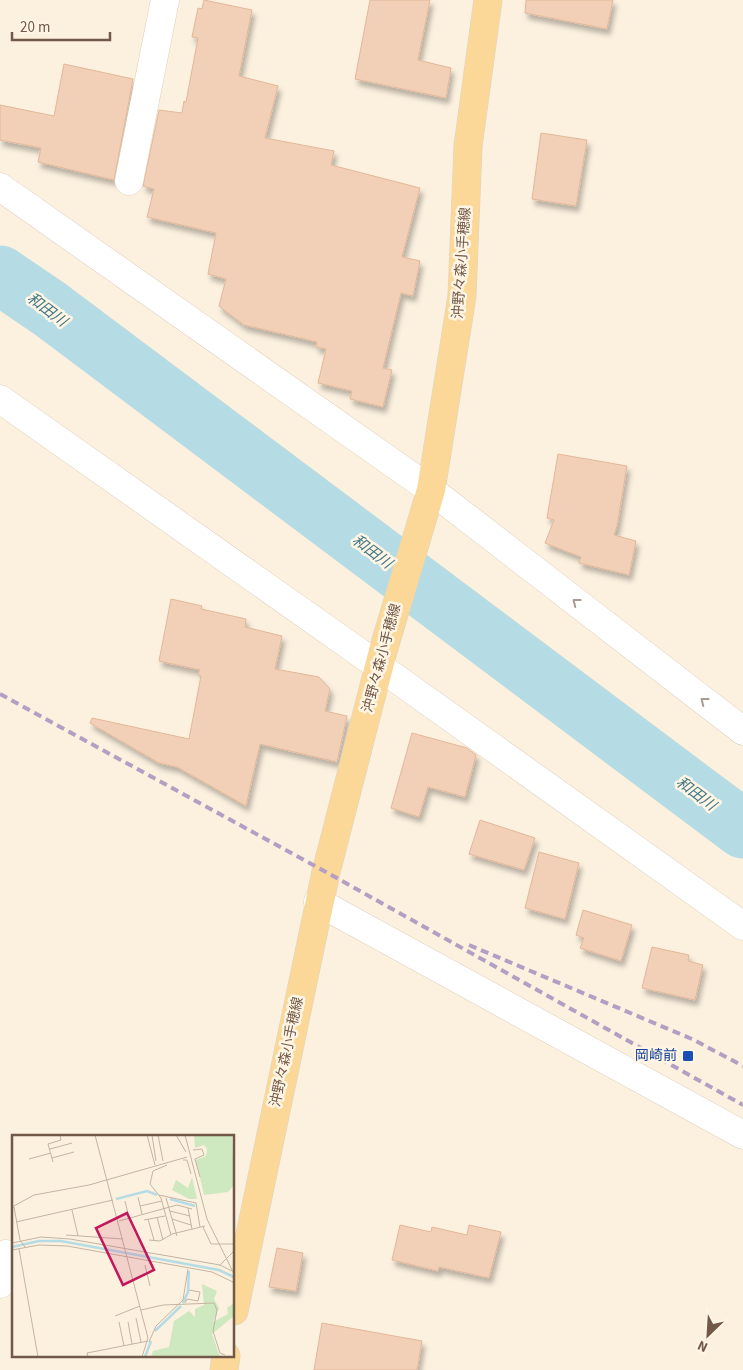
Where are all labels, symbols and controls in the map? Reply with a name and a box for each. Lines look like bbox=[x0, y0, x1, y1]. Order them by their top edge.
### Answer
scale bar bbox=[12, 10, 110, 42]
text: 20 m bbox=[20, 17, 50, 38]
street label: 沖野々森小手穂線 bbox=[448, 206, 476, 320]
water label: 和田川 bbox=[23, 288, 73, 333]
water label: 和田川 bbox=[348, 530, 398, 575]
one-way arrow bbox=[572, 599, 582, 608]
street label: 沖野々森小手穂線 bbox=[358, 601, 406, 715]
one-way arrow bbox=[701, 698, 710, 707]
water label: 和田川 bbox=[672, 772, 722, 817]
street label: 沖野々森小手穂線 bbox=[266, 995, 308, 1109]
place label: 岡崎前 bbox=[635, 1046, 677, 1066]
marker: 岡崎前 bbox=[681, 1049, 695, 1063]
inset map bbox=[12, 1135, 235, 1358]
north arrow bbox=[683, 1310, 733, 1360]
text: N bbox=[694, 1335, 711, 1357]

